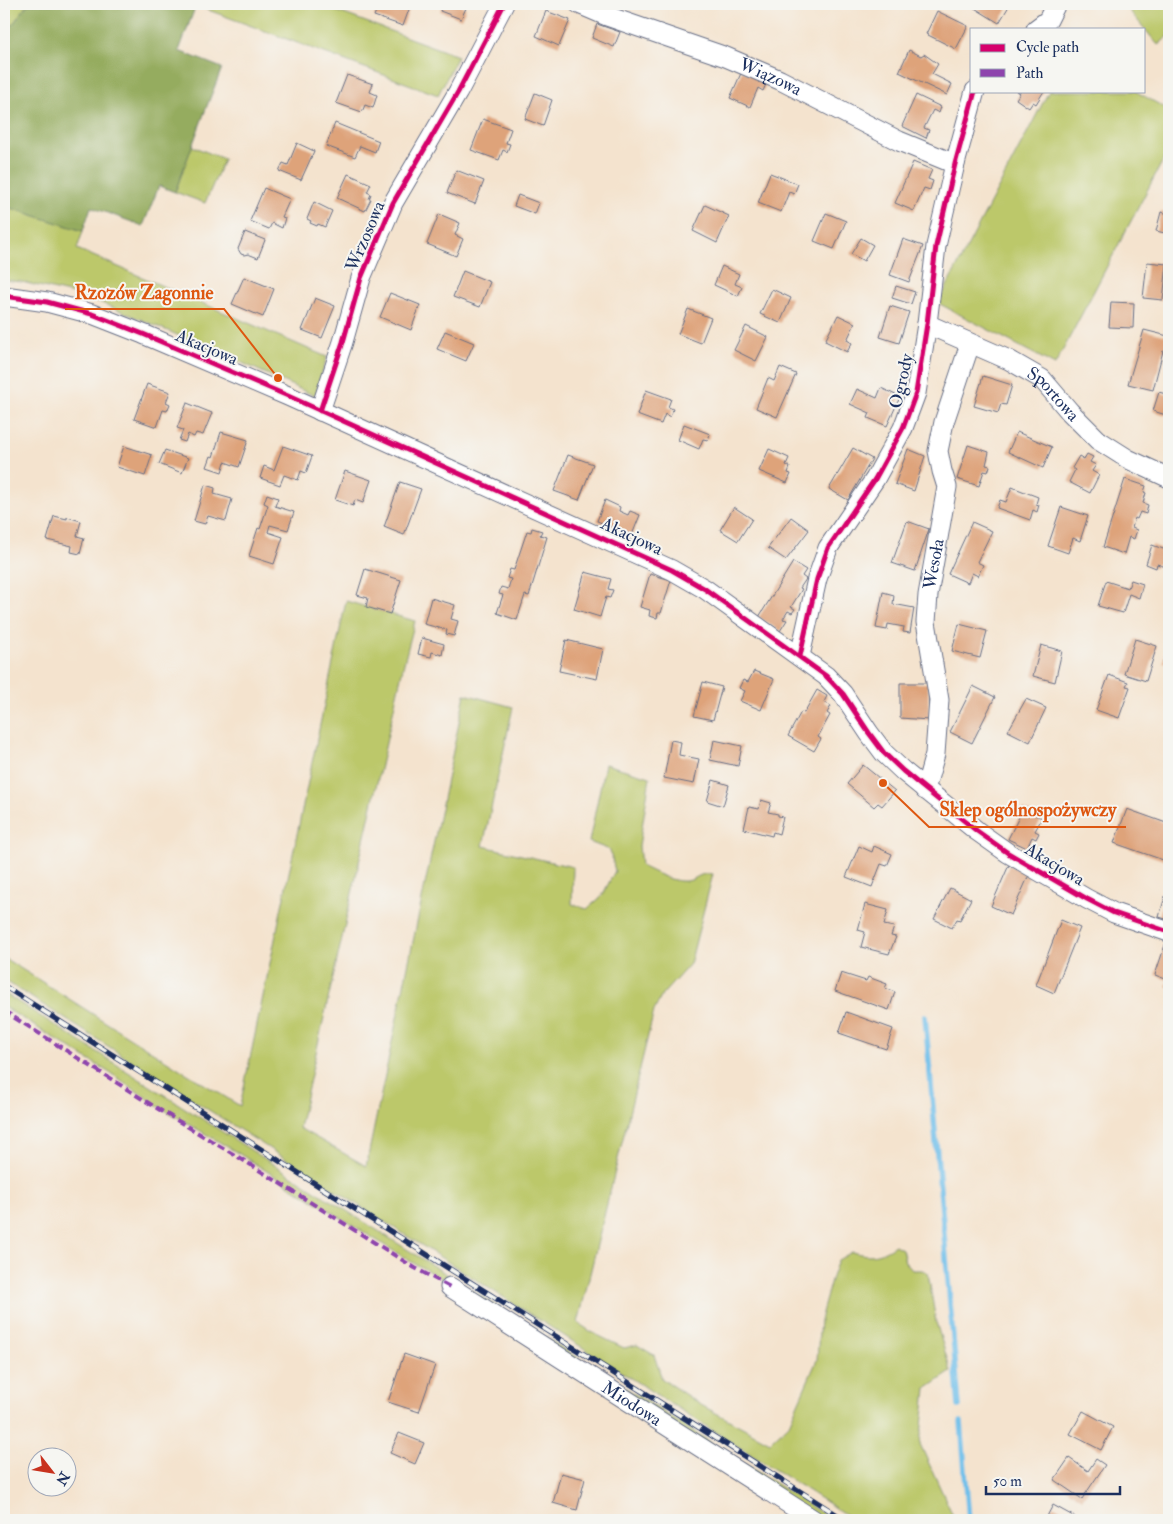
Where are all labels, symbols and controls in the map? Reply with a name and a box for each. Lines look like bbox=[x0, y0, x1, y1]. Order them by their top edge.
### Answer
legend bbox=[970, 28, 1146, 92]
text: Cycle path bbox=[1016, 38, 1079, 58]
street label: Wiązowa bbox=[735, 53, 806, 101]
text: Path bbox=[1016, 64, 1043, 83]
street label: Wrzosowa bbox=[340, 197, 391, 276]
callout: Rzozów Zagonnie bbox=[65, 275, 224, 309]
text: Rzozów Zagonnie bbox=[75, 281, 214, 306]
street label: Akacjowa bbox=[171, 324, 242, 371]
street label: Ogrody bbox=[884, 350, 919, 411]
street label: Sportowa bbox=[1023, 362, 1084, 427]
street label: Akacjowa bbox=[596, 512, 667, 561]
street label: Wesoła bbox=[918, 537, 950, 592]
callout: Sklep ogólnospożywczy bbox=[929, 793, 1126, 827]
text: Sklep ogólnospożywczy bbox=[940, 798, 1117, 823]
street label: Akacjowa bbox=[1020, 837, 1089, 892]
street label: Miodowa bbox=[597, 1376, 666, 1432]
north arrow bbox=[28, 1446, 78, 1496]
scale bar bbox=[986, 1464, 1119, 1496]
text: N bbox=[52, 1468, 74, 1489]
text: 50 m bbox=[993, 1472, 1022, 1491]

